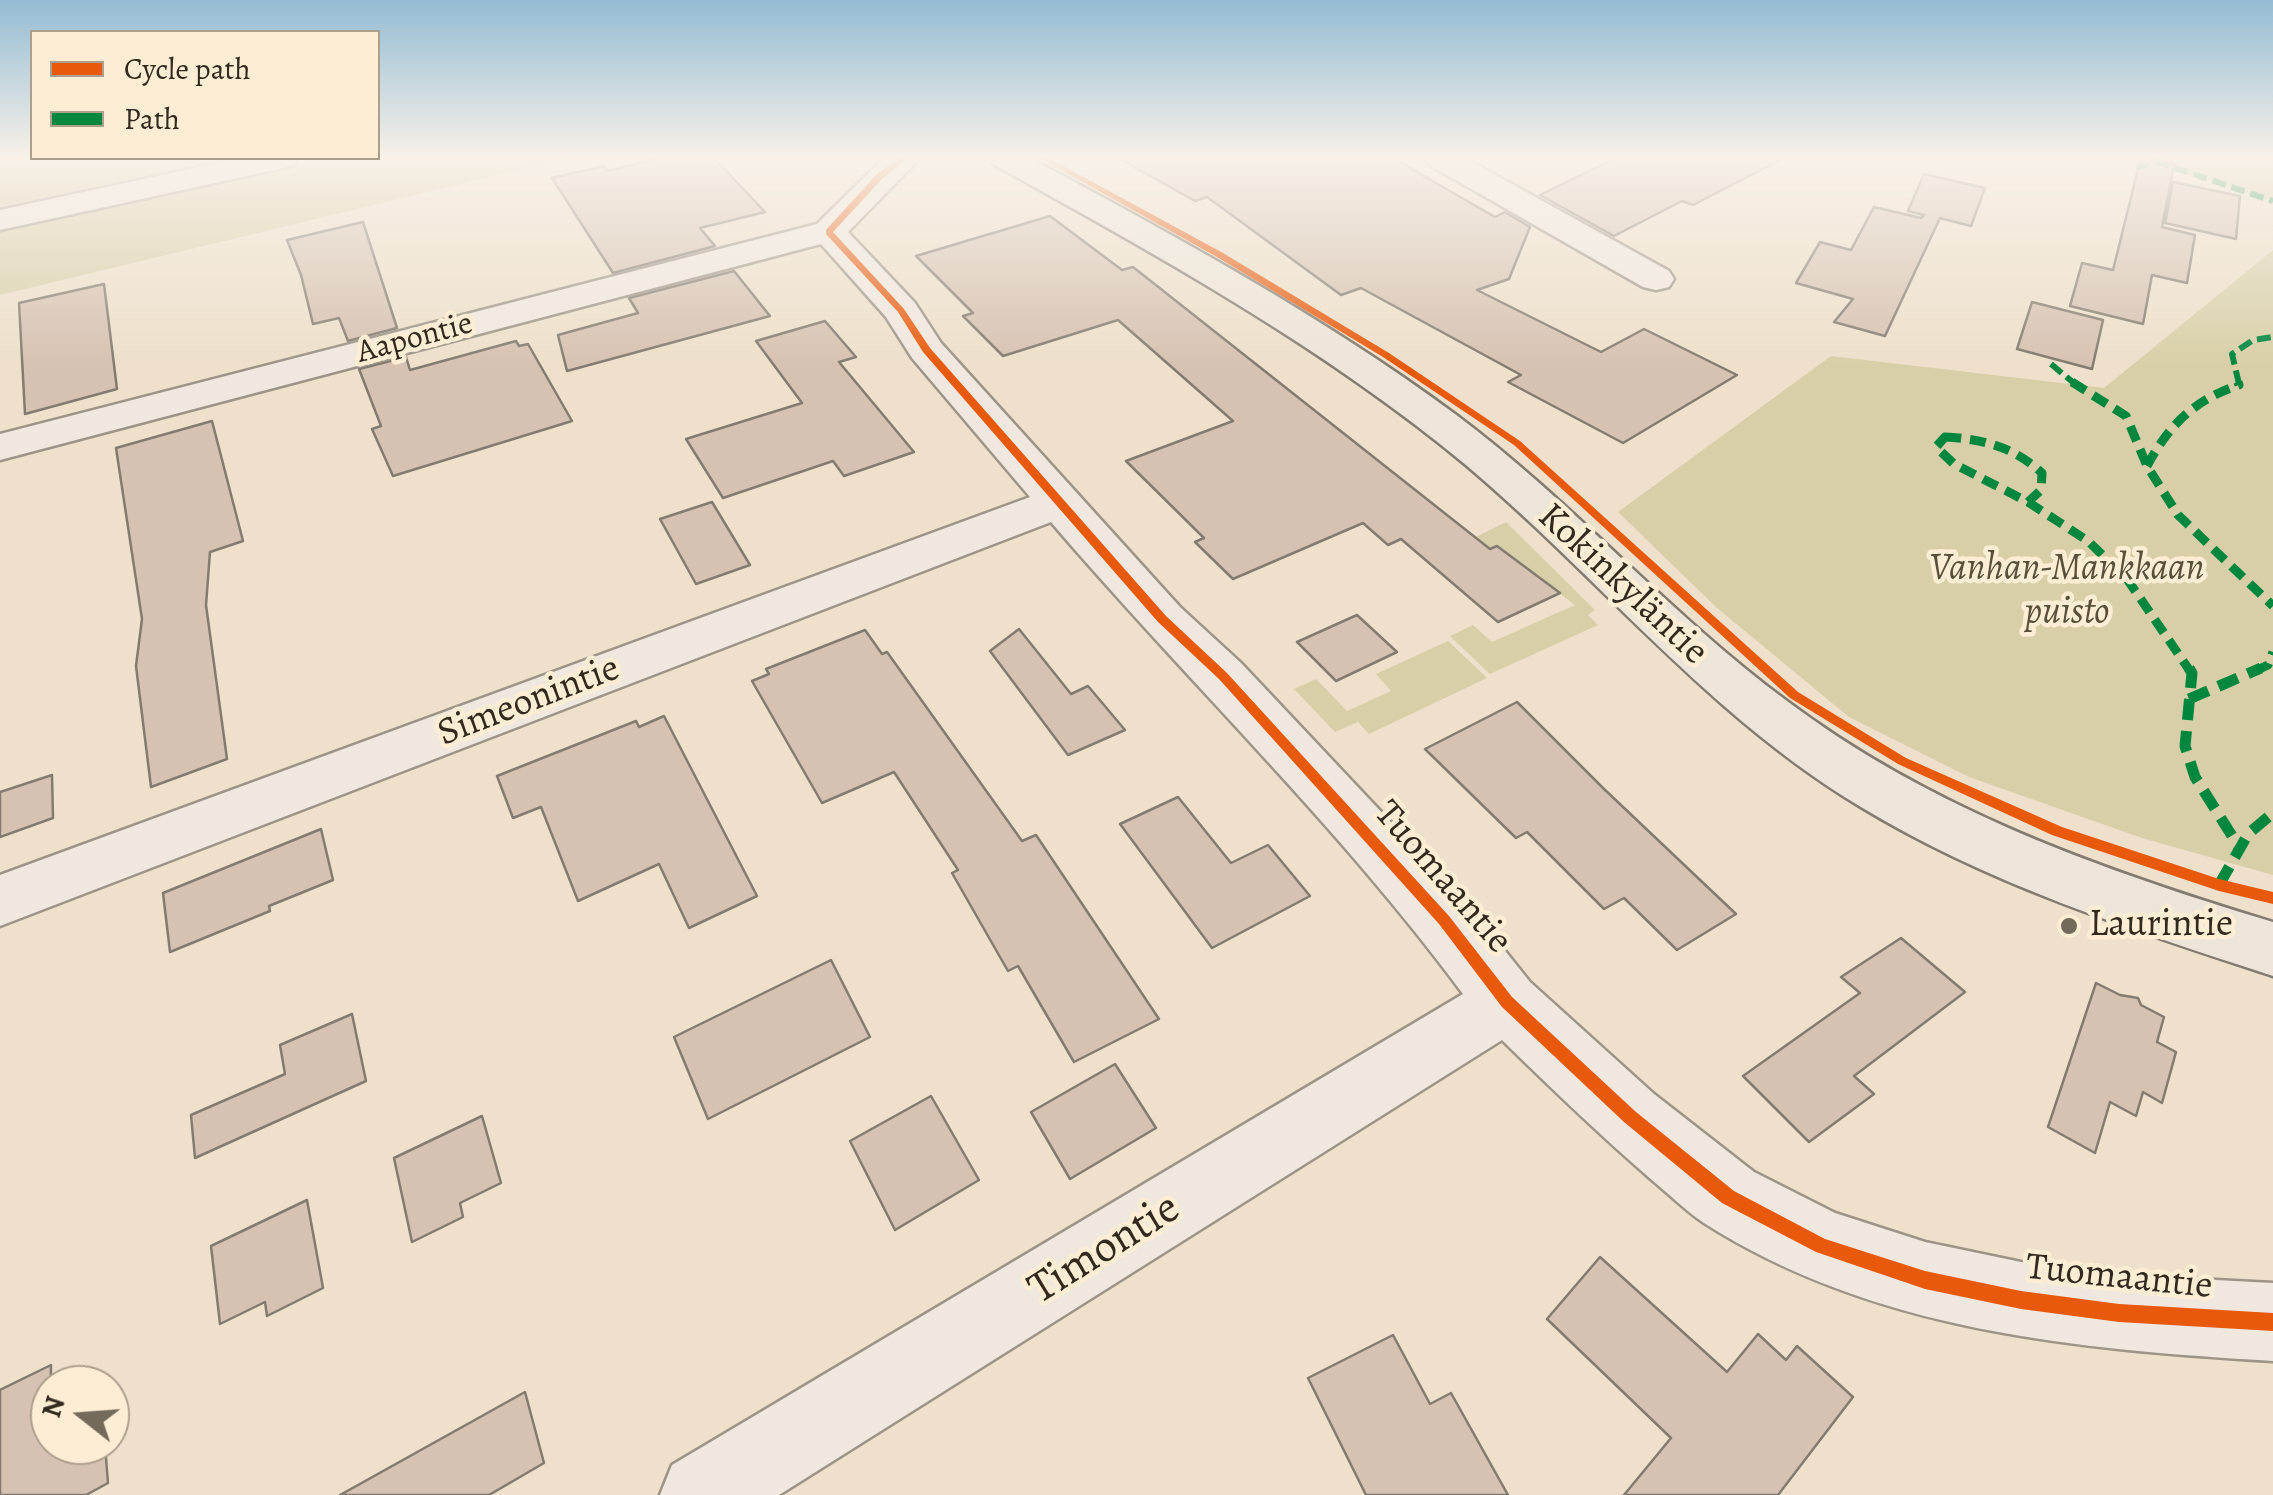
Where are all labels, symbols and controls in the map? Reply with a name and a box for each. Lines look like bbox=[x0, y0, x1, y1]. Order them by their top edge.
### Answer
legend bbox=[30, 30, 380, 160]
text: Cycle path bbox=[124, 49, 251, 89]
text: Path bbox=[124, 99, 180, 139]
street label: Aapontie bbox=[353, 305, 477, 373]
street label: Kokinkyläntie bbox=[1527, 495, 1717, 675]
park label: Vanhan-Mankkaan puisto bbox=[1930, 547, 2204, 636]
street label: Simeonintie bbox=[432, 647, 626, 757]
street label: Tuomaantie bbox=[1363, 792, 1521, 964]
place label: Laurintie bbox=[2089, 903, 2233, 949]
marker: Laurintie bbox=[2058, 915, 2080, 937]
street label: Timontie bbox=[1019, 1183, 1191, 1317]
street label: Tuomaantie bbox=[2024, 1246, 2214, 1310]
north arrow bbox=[30, 1365, 130, 1465]
text: N bbox=[32, 1392, 74, 1422]

